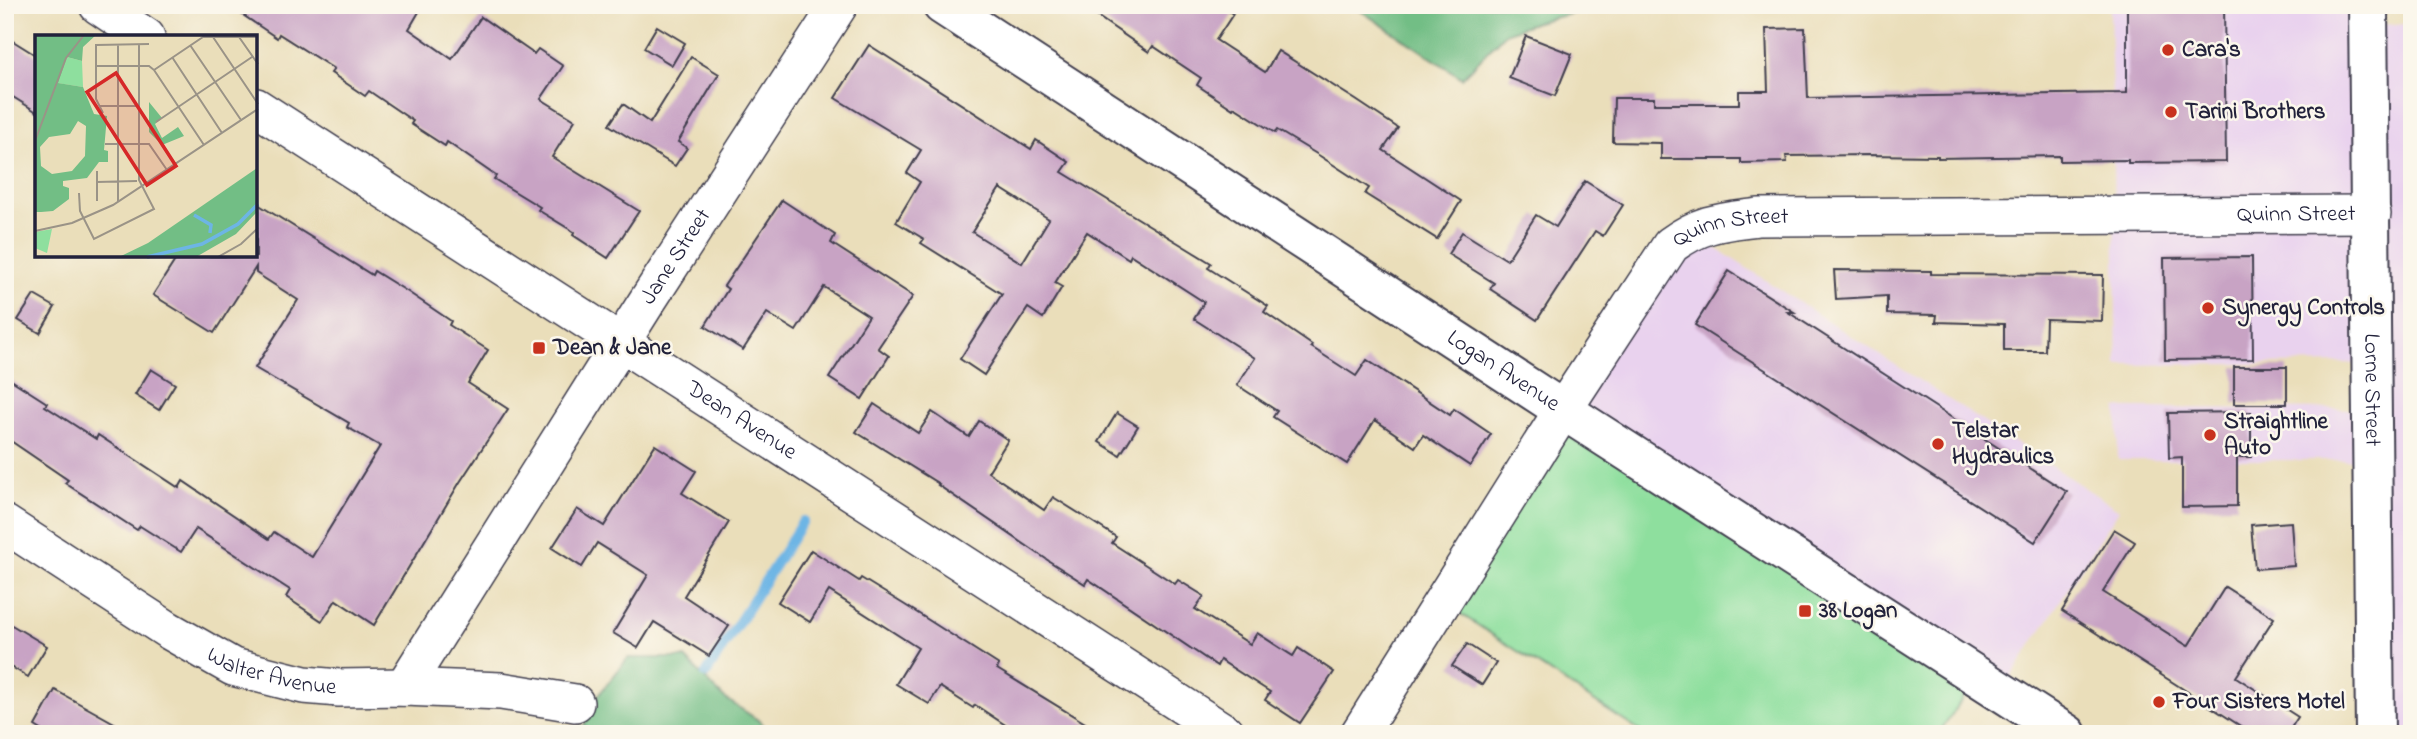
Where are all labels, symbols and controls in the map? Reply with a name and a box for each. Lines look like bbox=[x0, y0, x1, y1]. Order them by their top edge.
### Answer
place label: Cara's bbox=[2182, 34, 2241, 67]
inset map bbox=[35, 35, 257, 257]
marker: Cara's bbox=[2160, 42, 2176, 58]
place label: Tarini Brothers bbox=[2185, 96, 2326, 129]
marker: Tarini Brothers bbox=[2163, 104, 2179, 120]
street label: Quinn Street bbox=[2237, 198, 2356, 231]
street label: Quinn Street bbox=[1666, 200, 1789, 256]
street label: Jane Street bbox=[632, 202, 720, 311]
place label: Synergy Controls bbox=[2222, 292, 2385, 327]
marker: Synergy Controls bbox=[2200, 300, 2216, 316]
street label: Logan Avenue bbox=[1440, 322, 1567, 420]
place label: Dean & Jane bbox=[552, 332, 672, 365]
street label: Lorne Street bbox=[2355, 333, 2389, 447]
marker: Dean & Jane bbox=[531, 340, 547, 356]
street label: Dean Avenue bbox=[679, 372, 804, 469]
place label: Straightline Auto bbox=[2224, 406, 2329, 465]
place label: Telstar Hydraulics bbox=[1952, 415, 2055, 476]
marker: Straightline Auto bbox=[2202, 427, 2218, 443]
marker: Telstar Hydraulics bbox=[1930, 436, 1946, 452]
place label: 38 Logan bbox=[1818, 595, 1897, 630]
marker: 38 Logan bbox=[1797, 603, 1813, 619]
street label: Walter Avenue bbox=[200, 639, 338, 704]
place label: Four Sisters Motel bbox=[2172, 686, 2345, 719]
marker: Four Sisters Motel bbox=[2151, 694, 2167, 710]

